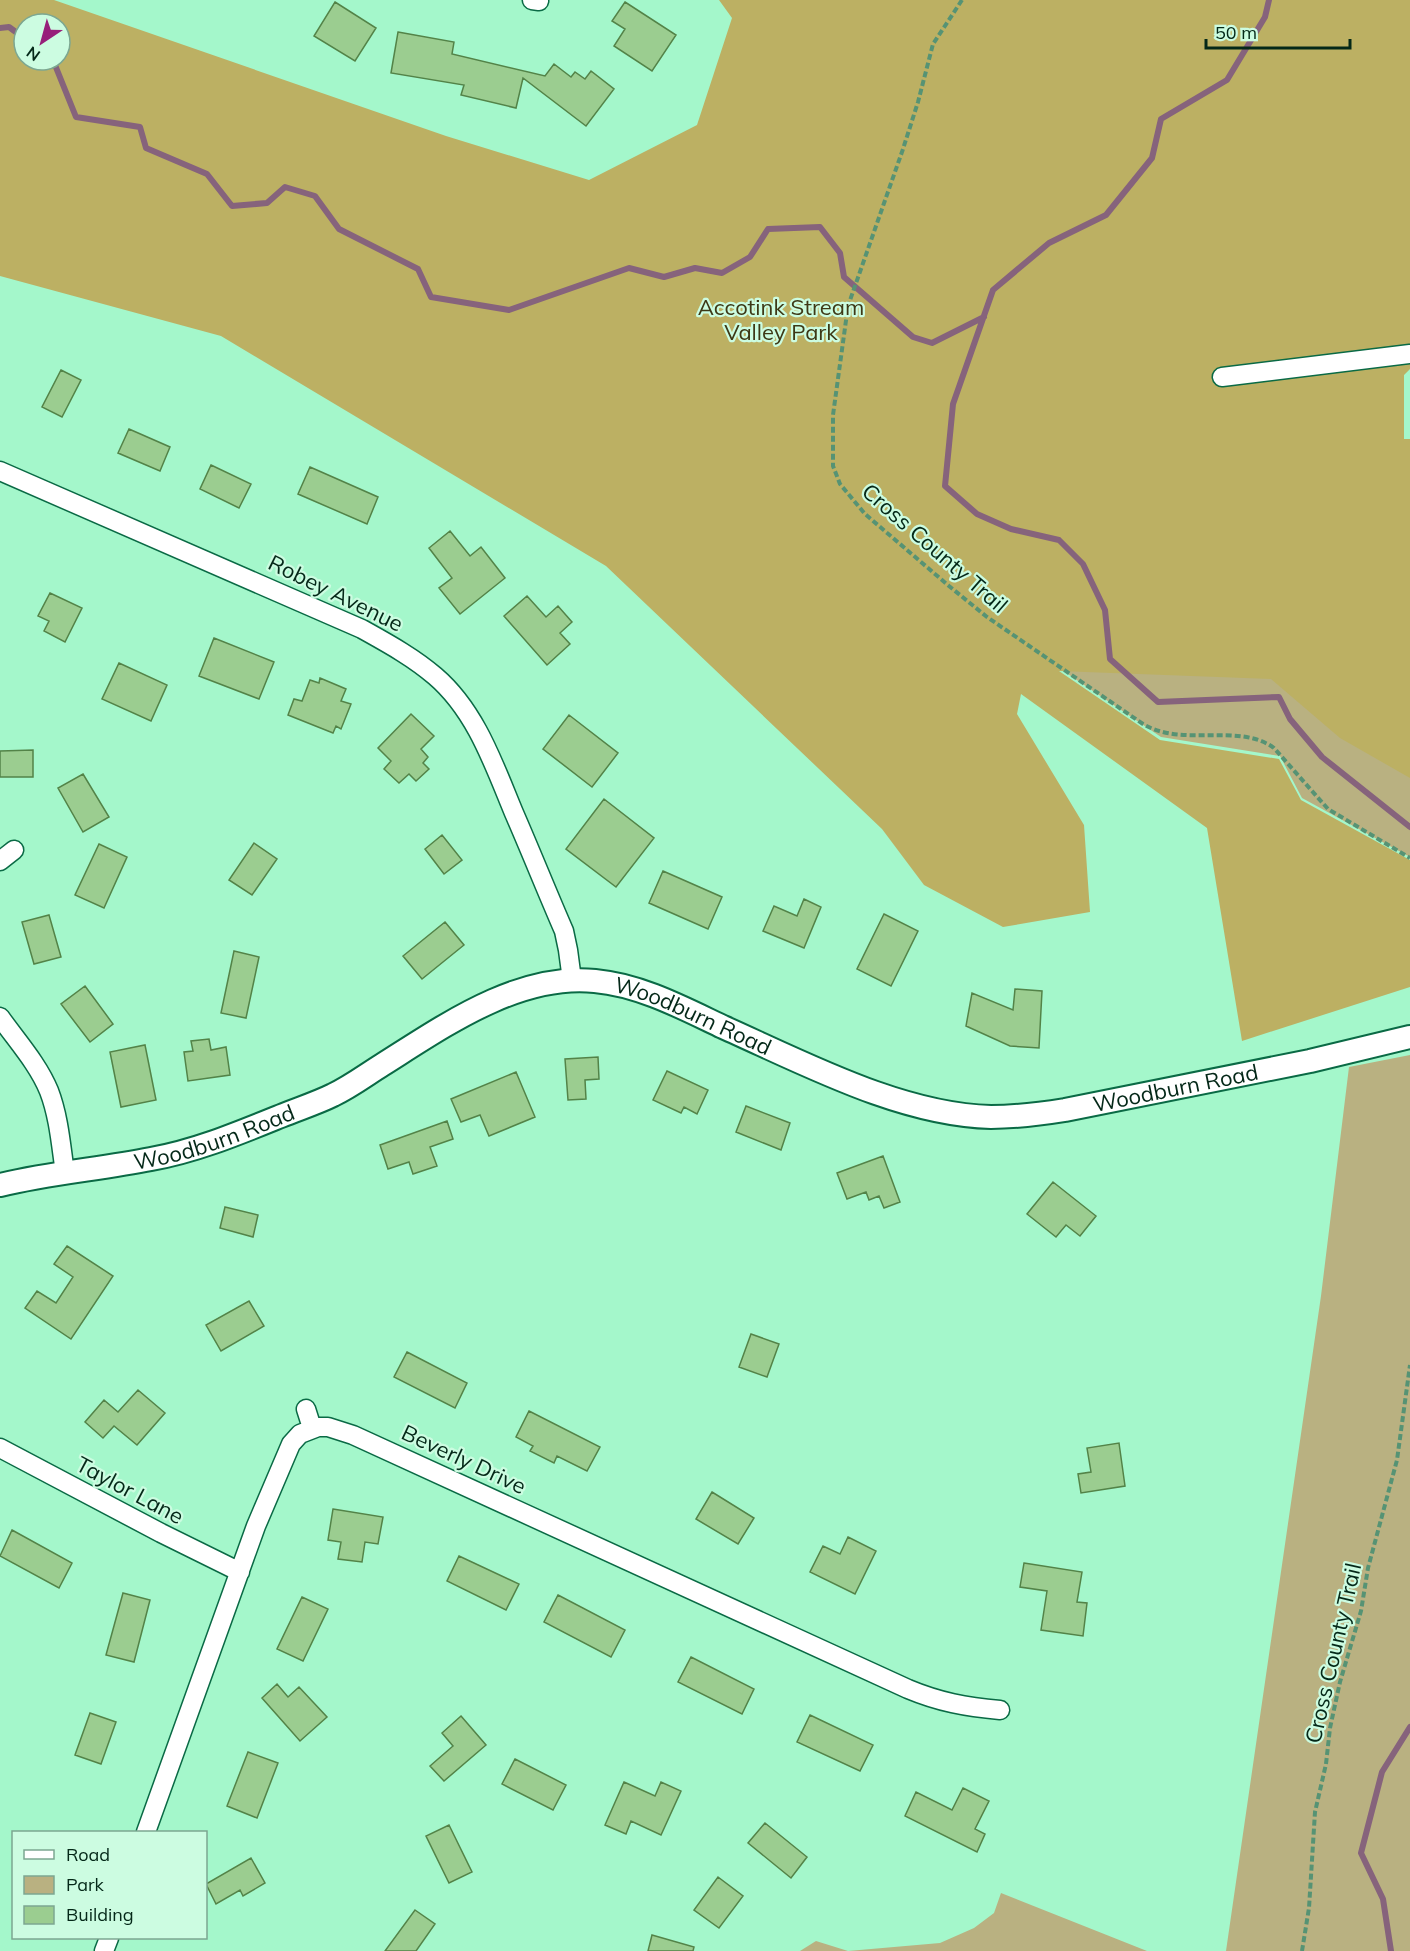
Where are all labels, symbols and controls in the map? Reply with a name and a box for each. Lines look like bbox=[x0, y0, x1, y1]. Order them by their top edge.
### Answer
north arrow bbox=[12, 12, 72, 72]
scale bar bbox=[1206, 12, 1350, 50]
text: 50 m bbox=[1215, 21, 1257, 44]
text: N bbox=[22, 42, 44, 66]
park label: Accotink Stream Valley Park bbox=[698, 293, 864, 346]
street label: Cross County Trail bbox=[856, 477, 1014, 619]
street label: Robey Avenue bbox=[264, 548, 408, 638]
street label: Woodburn Road bbox=[612, 970, 776, 1061]
street label: Woodburn Road bbox=[1090, 1058, 1261, 1118]
street label: Woodburn Road bbox=[131, 1098, 299, 1176]
street label: Beverly Drive bbox=[397, 1418, 531, 1500]
street label: Taylor Lane bbox=[71, 1450, 189, 1530]
street label: Cross County Trail bbox=[1299, 1560, 1367, 1746]
legend bbox=[12, 1831, 207, 1939]
text: Road bbox=[66, 1843, 110, 1866]
text: Park bbox=[66, 1873, 105, 1896]
text: Building bbox=[66, 1903, 134, 1926]

